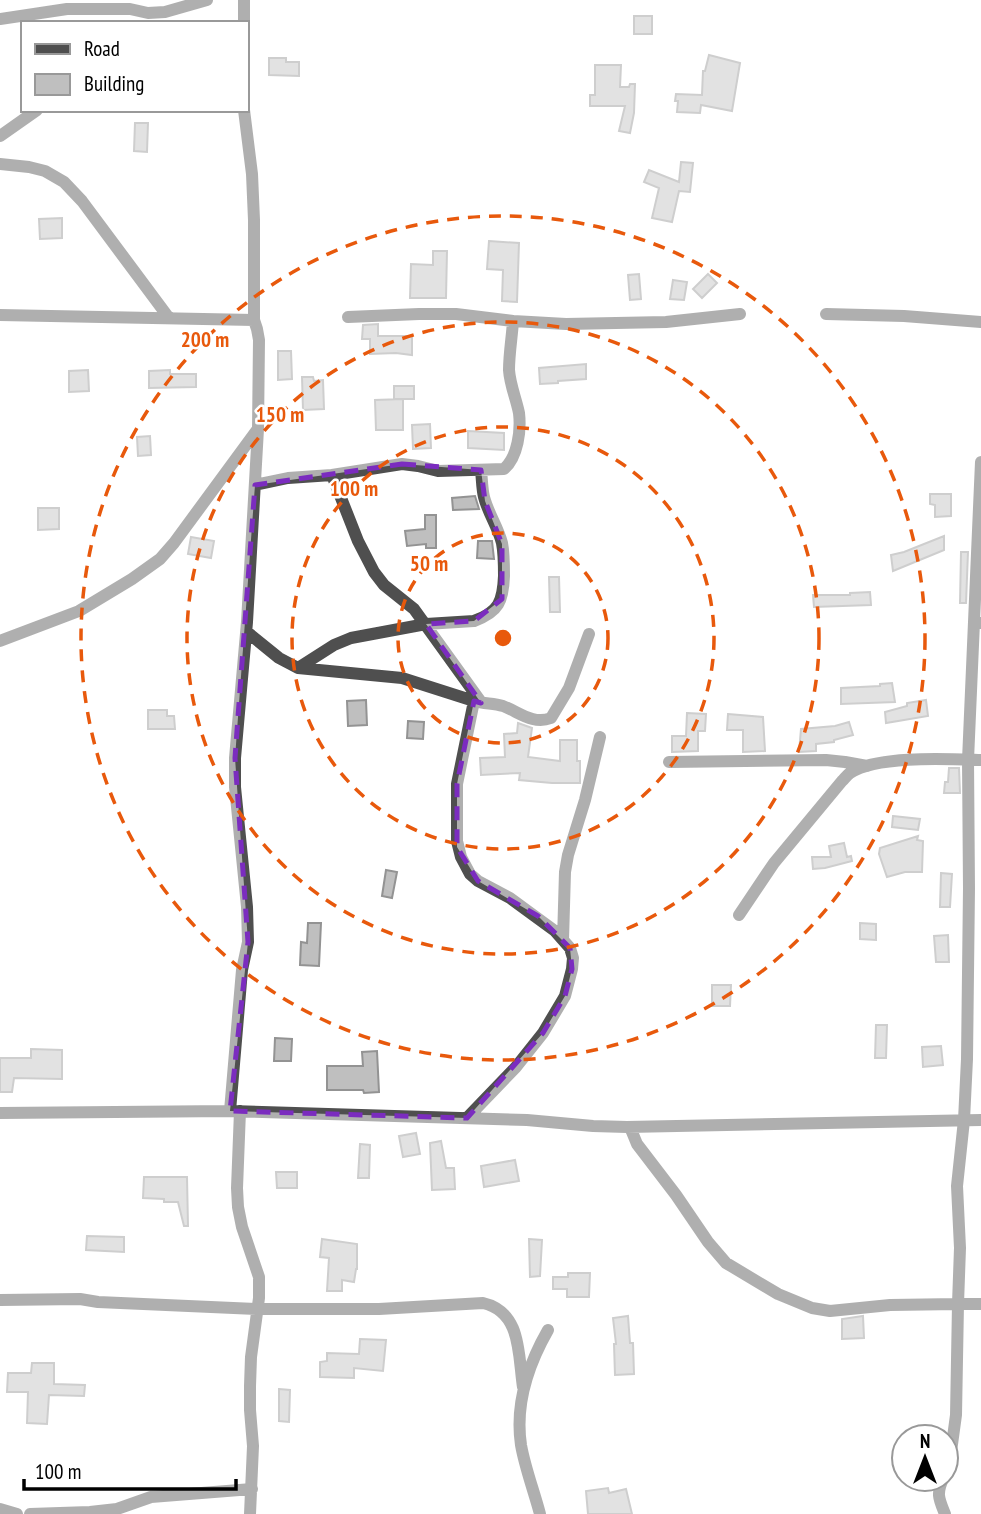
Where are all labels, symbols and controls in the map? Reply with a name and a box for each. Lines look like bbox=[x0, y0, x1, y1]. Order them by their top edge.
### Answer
legend bbox=[21, 21, 248, 112]
text: Road bbox=[84, 35, 120, 62]
text: Building bbox=[84, 70, 144, 97]
text: 200 m bbox=[181, 326, 229, 353]
text: 150 m bbox=[256, 401, 304, 428]
text: 100 m bbox=[330, 475, 378, 502]
text: 50 m bbox=[410, 550, 448, 577]
centre of rings bbox=[491, 626, 515, 650]
north arrow bbox=[890, 1423, 960, 1493]
text: N bbox=[920, 1429, 930, 1453]
scale bar bbox=[24, 1448, 236, 1492]
text: 100 m bbox=[35, 1458, 81, 1485]

